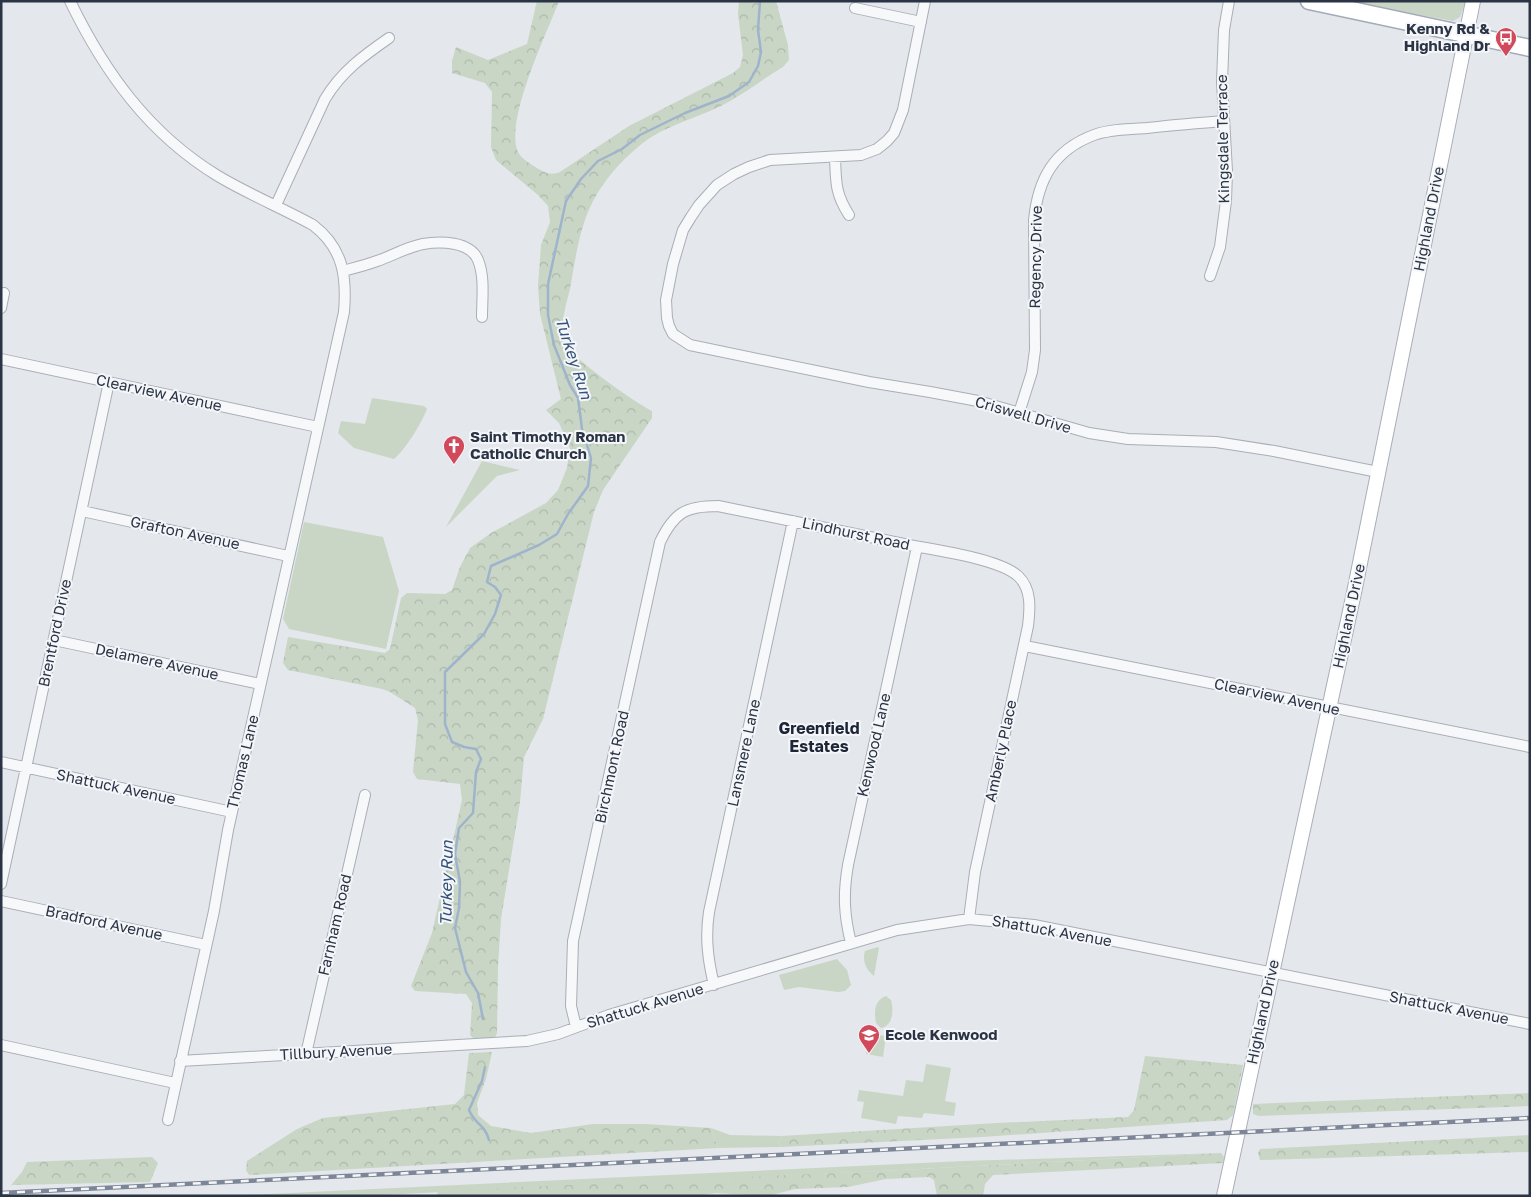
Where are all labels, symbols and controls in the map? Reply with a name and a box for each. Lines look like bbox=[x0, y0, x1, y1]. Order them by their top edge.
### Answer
place label: Kenny Rd & Highland Dr bbox=[1404, 19, 1490, 54]
bus stop icon: Kenny Rd & Highland Dr bbox=[1494, 26, 1518, 57]
street label: Kingsdale Terrace bbox=[1212, 74, 1232, 204]
street label: Highland Drive bbox=[1409, 165, 1447, 273]
street label: Regency Drive bbox=[1025, 205, 1045, 309]
water label: Turkey Run bbox=[551, 314, 597, 403]
street label: Clearview Avenue bbox=[95, 370, 224, 414]
street label: Criswell Drive bbox=[973, 392, 1074, 436]
place label: Saint Timothy Roman Catholic Church bbox=[470, 427, 625, 462]
church icon: Saint Timothy Roman Catholic Church bbox=[442, 434, 466, 465]
street label: Grafton Avenue bbox=[129, 512, 242, 552]
street label: Lindhurst Road bbox=[801, 513, 912, 553]
street label: Highland Drive bbox=[1328, 562, 1368, 670]
street label: Brentford Drive bbox=[34, 577, 74, 688]
street label: Delamere Avenue bbox=[94, 639, 221, 683]
street label: Clearview Avenue bbox=[1213, 674, 1342, 718]
street label: Kenwood Lane bbox=[852, 691, 894, 798]
street label: Lansmere Lane bbox=[723, 697, 763, 808]
street label: Amberly Place bbox=[980, 698, 1020, 803]
street label: Birchmont Road bbox=[590, 709, 632, 825]
street label: Thomas Lane bbox=[222, 713, 262, 811]
district label: Greenfield Estates bbox=[778, 718, 860, 756]
street label: Shattuck Avenue bbox=[55, 765, 178, 808]
water label: Turkey Run bbox=[435, 839, 457, 926]
street label: Farnham Road bbox=[314, 872, 354, 977]
street label: Bradford Avenue bbox=[44, 901, 165, 943]
street label: Shattuck Avenue bbox=[991, 911, 1114, 949]
street label: Highland Drive bbox=[1242, 958, 1282, 1066]
street label: Shattuck Avenue bbox=[584, 979, 706, 1031]
street label: Shattuck Avenue bbox=[1388, 987, 1511, 1027]
school or university icon: Ecole Kenwood bbox=[857, 1023, 881, 1054]
place label: Ecole Kenwood bbox=[885, 1025, 997, 1043]
street label: Tillbury Avenue bbox=[279, 1039, 393, 1063]

